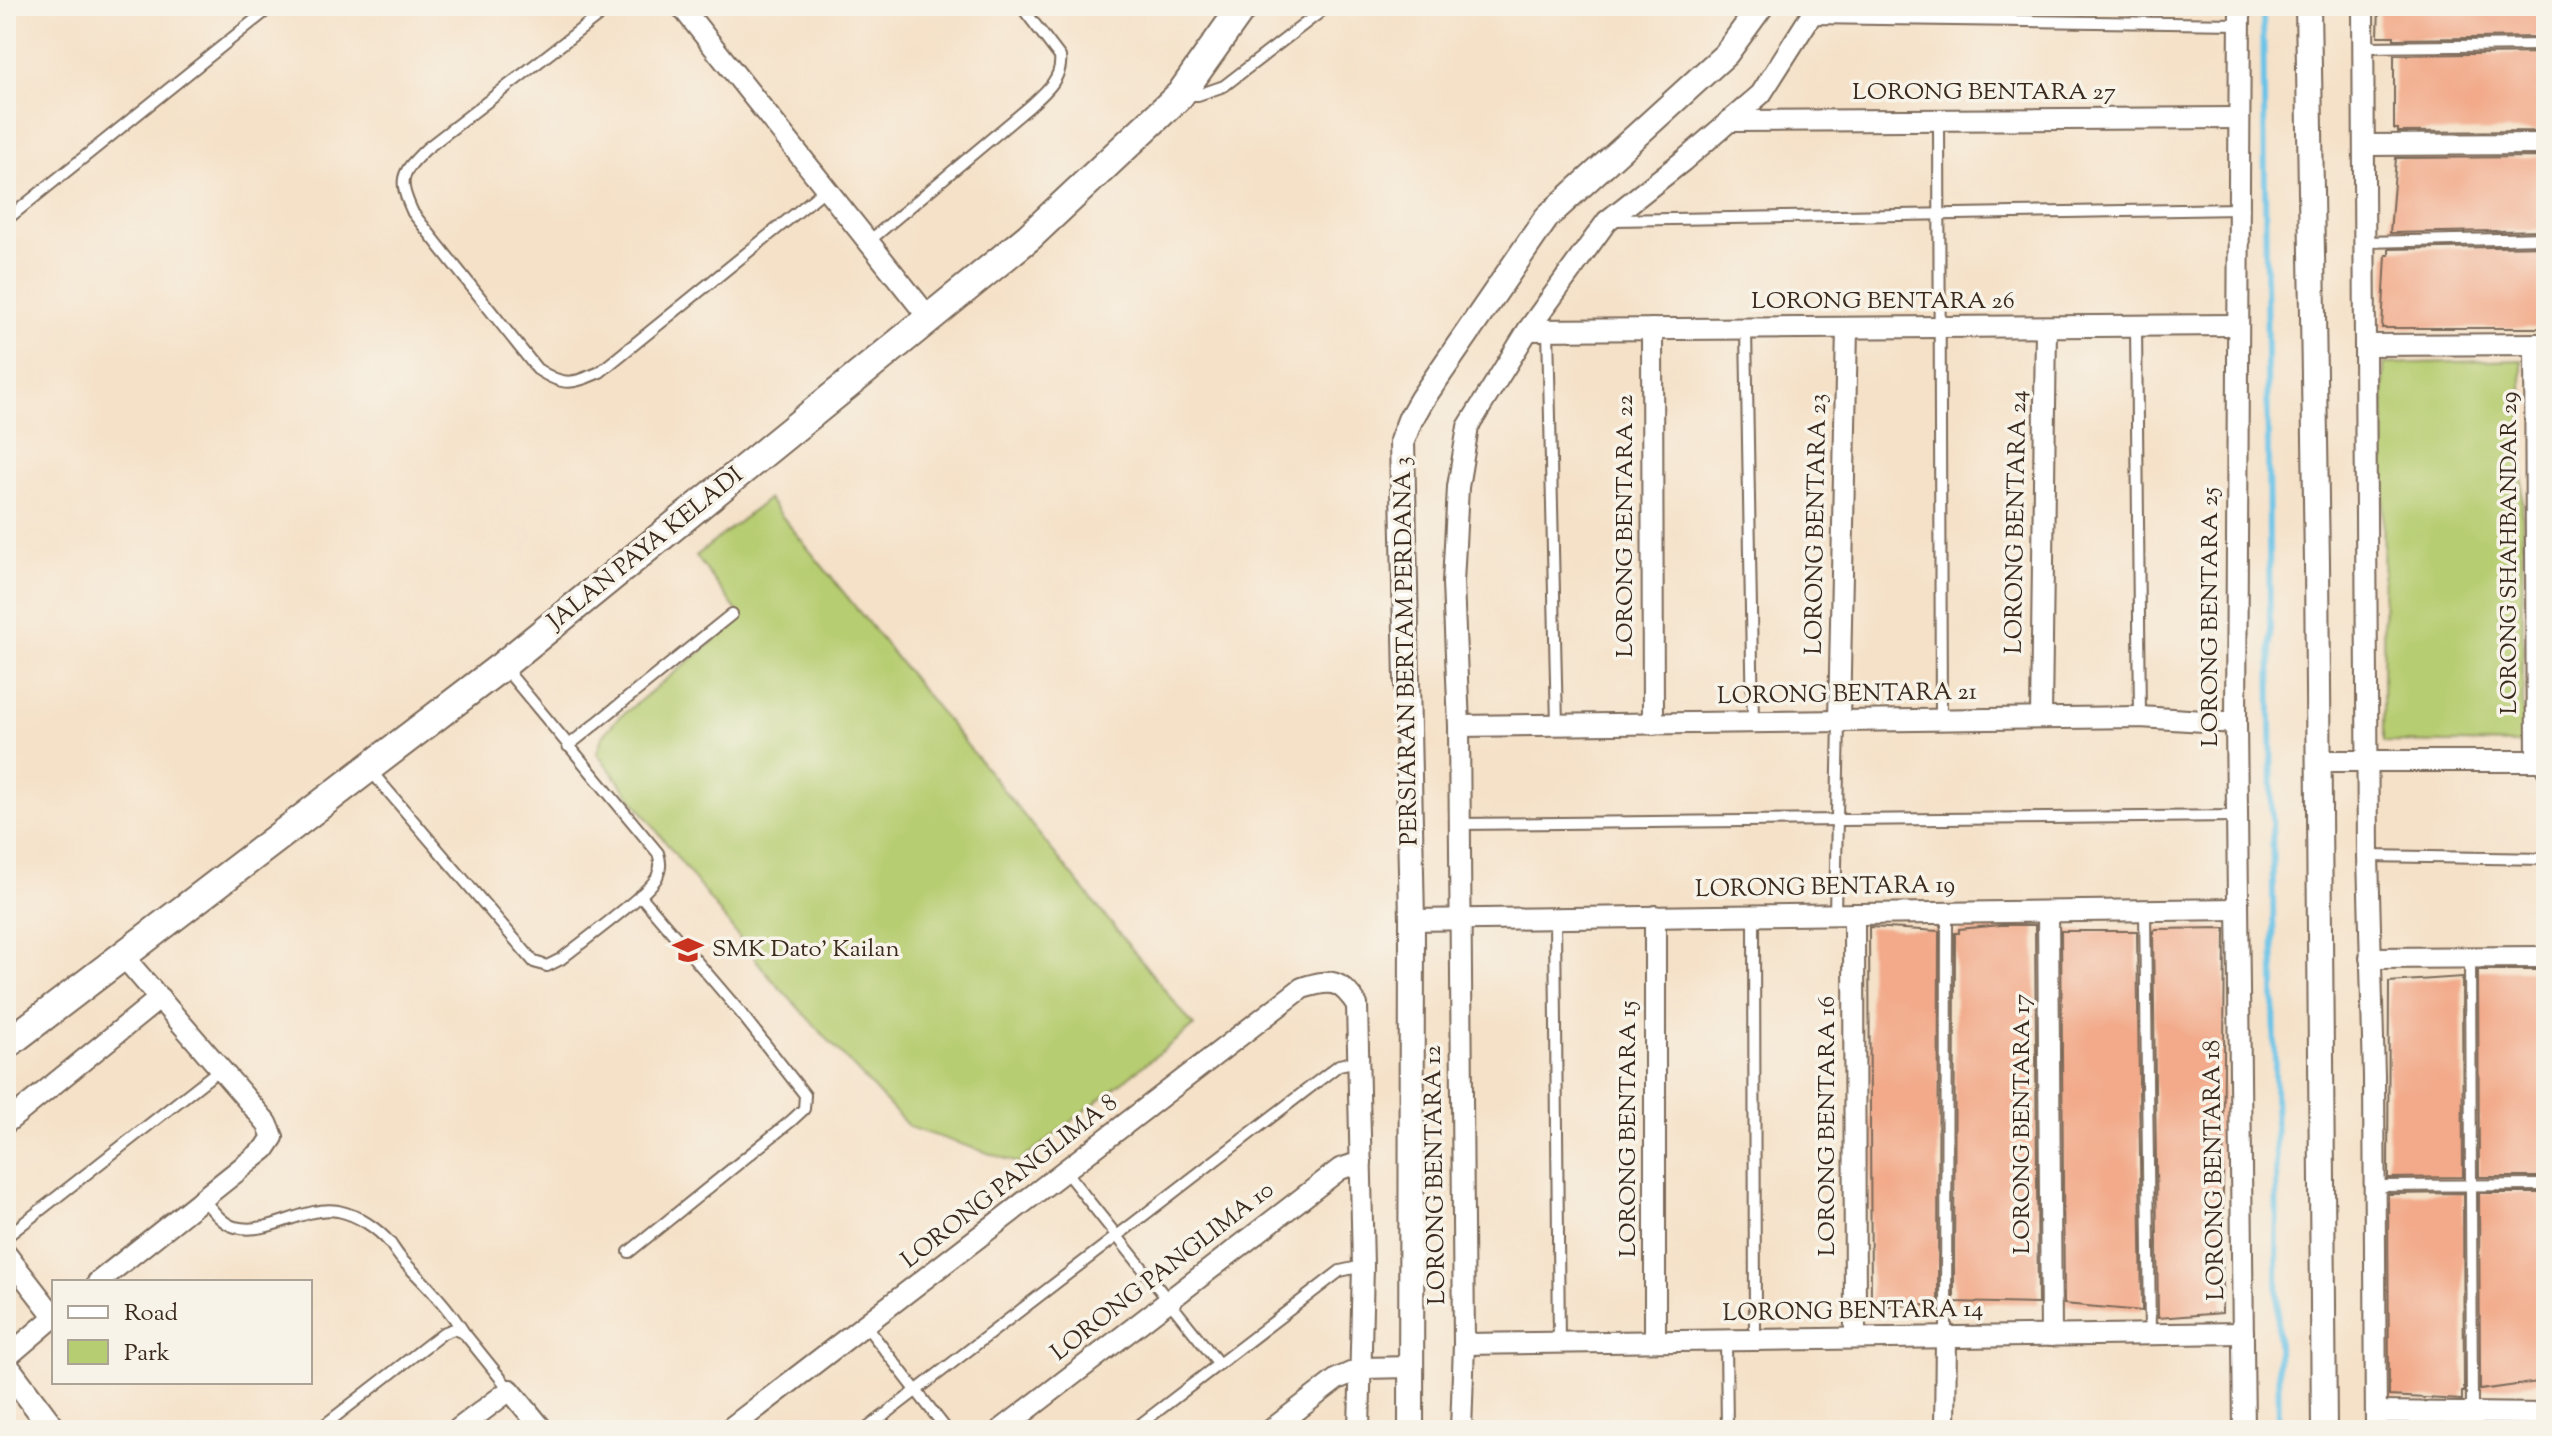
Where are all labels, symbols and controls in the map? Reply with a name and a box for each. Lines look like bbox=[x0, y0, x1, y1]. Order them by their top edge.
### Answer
street label: LORONG BENTARA 27 bbox=[1852, 76, 2116, 110]
street label: LORONG BENTARA 26 bbox=[1751, 285, 2015, 319]
street label: LORONG BENTARA 24 bbox=[1998, 390, 2036, 654]
street label: LORONG SHAHBANDAR 29 bbox=[2493, 392, 2527, 714]
street label: LORONG BENTARA 23 bbox=[1798, 393, 1836, 655]
street label: LORONG BENTARA 22 bbox=[1609, 395, 1643, 657]
street label: PERSIARAN BERTAM PERDANA 3 bbox=[1387, 456, 1427, 846]
street label: JALAN PAYA KELADI bbox=[539, 459, 751, 640]
street label: LORONG BENTARA 25 bbox=[2194, 487, 2228, 747]
street label: LORONG BENTARA 21 bbox=[1717, 676, 1977, 714]
street label: LORONG BENTARA 19 bbox=[1695, 869, 1955, 907]
school or university icon: SMK Dato' Kailan bbox=[671, 933, 705, 967]
place label: SMK Dato' Kailan bbox=[712, 933, 900, 967]
street label: LORONG BENTARA 17 bbox=[2006, 994, 2040, 1254]
street label: LORONG BENTARA 16 bbox=[1811, 996, 1845, 1256]
street label: LORONG BENTARA 15 bbox=[1612, 1001, 1646, 1257]
street label: LORONG BENTARA 18 bbox=[2196, 1039, 2234, 1301]
street label: LORONG BENTARA 12 bbox=[1417, 1045, 1455, 1305]
street label: LORONG PANGLIMA 8 bbox=[895, 1087, 1125, 1277]
street label: LORONG PANGLIMA 10 bbox=[1044, 1174, 1282, 1370]
legend bbox=[52, 1280, 312, 1384]
street label: LORONG BENTARA 14 bbox=[1722, 1293, 1984, 1331]
text: Road bbox=[124, 1297, 178, 1331]
text: Park bbox=[124, 1337, 170, 1371]

